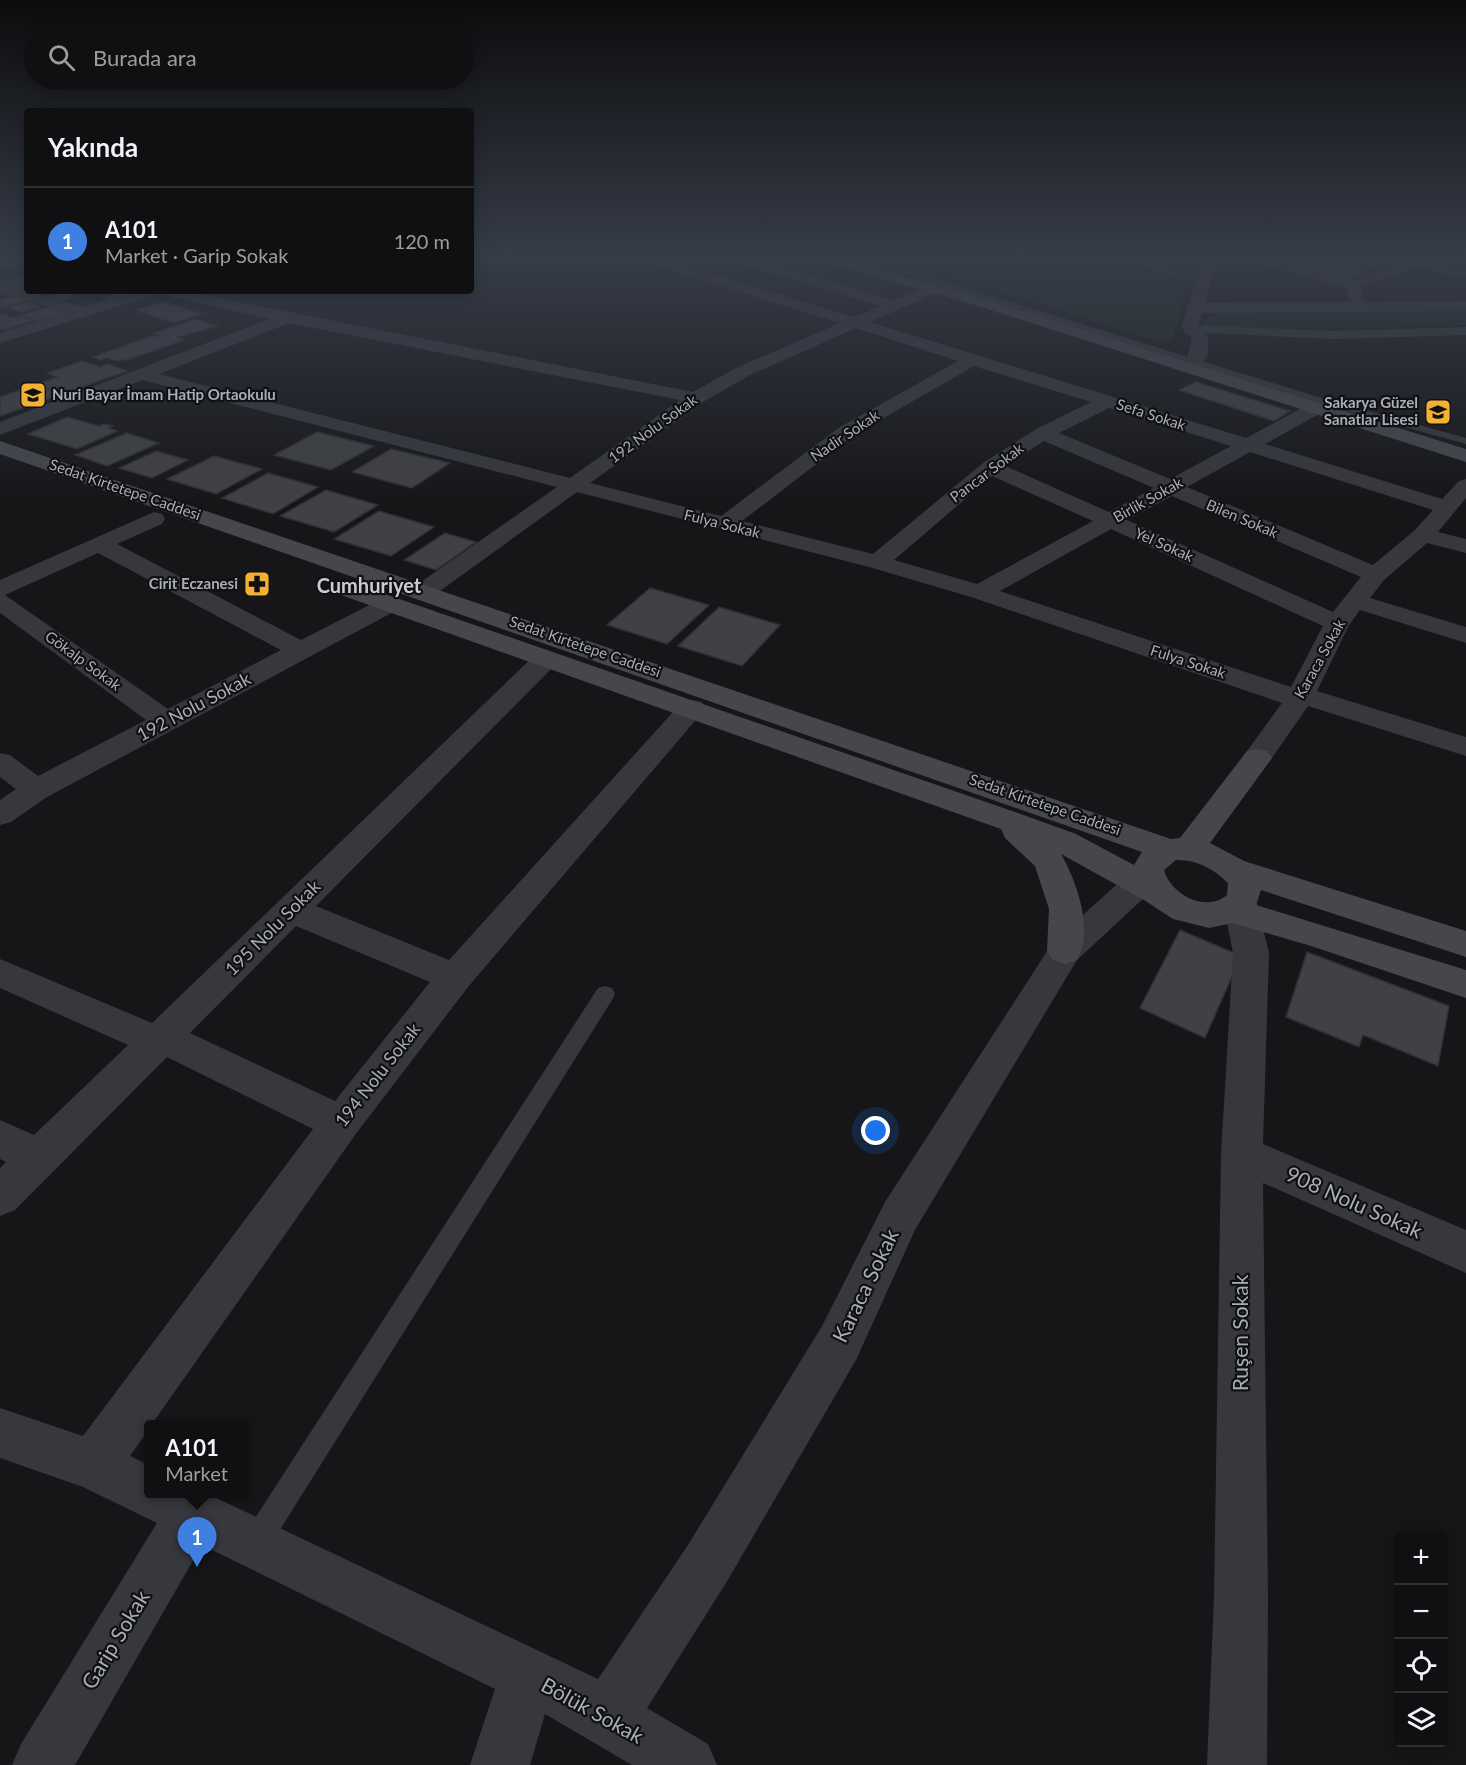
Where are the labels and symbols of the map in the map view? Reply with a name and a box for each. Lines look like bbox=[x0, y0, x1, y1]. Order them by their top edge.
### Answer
school or university icon: Nuri Bayar İmam Hatip Ortaokulu bbox=[18, 380, 48, 410]
place label: Nuri Bayar İmam Hatip Ortaokulu bbox=[52, 385, 276, 403]
street label: 192 Nolu Sokak bbox=[605, 390, 700, 466]
place label: Sakarya Güzel Sanatlar Lisesi bbox=[1324, 393, 1418, 428]
street label: Sefa Sokak bbox=[1114, 394, 1189, 434]
school or university icon: Sakarya Güzel Sanatlar Lisesi bbox=[1423, 397, 1453, 427]
street label: Nadir Sokak bbox=[807, 405, 883, 465]
street label: Pancar Sokak bbox=[946, 438, 1027, 506]
street label: Sedat Kirtetepe Caddesi bbox=[47, 455, 203, 523]
street label: Birlik Sokak bbox=[1110, 473, 1186, 526]
street label: Bilen Sokak bbox=[1204, 495, 1281, 541]
street label: Fulya Sokak bbox=[682, 505, 763, 541]
street label: Yel Sokak bbox=[1132, 523, 1197, 565]
pharmacy icon: Cirit Eczanesi bbox=[242, 569, 272, 599]
district label: Cumhuriyet bbox=[317, 573, 422, 597]
place label: Cirit Eczanesi bbox=[149, 574, 238, 592]
street label: Sedat Kirtetepe Caddesi bbox=[507, 612, 663, 680]
street label: Karaca Sokak bbox=[1290, 615, 1348, 701]
street label: Gökalp Sokak bbox=[42, 627, 125, 694]
street label: Fulya Sokak bbox=[1148, 640, 1229, 682]
street label: 192 Nolu Sokak bbox=[133, 667, 255, 745]
street label: Sedat Kirtetepe Caddesi bbox=[967, 770, 1123, 838]
street label: 195 Nolu Sokak bbox=[220, 874, 325, 979]
street label: 194 Nolu Sokak bbox=[330, 1017, 425, 1131]
your location bbox=[861, 1116, 890, 1145]
street label: 908 Nolu Sokak bbox=[1283, 1160, 1427, 1243]
street label: Karaca Sokak bbox=[826, 1224, 903, 1346]
street label: Ruşen Sokak bbox=[1227, 1274, 1252, 1391]
pin: 1 bbox=[178, 1518, 216, 1567]
street label: Garip Sokak bbox=[76, 1585, 154, 1693]
street label: Bölük Sokak bbox=[537, 1671, 649, 1748]

